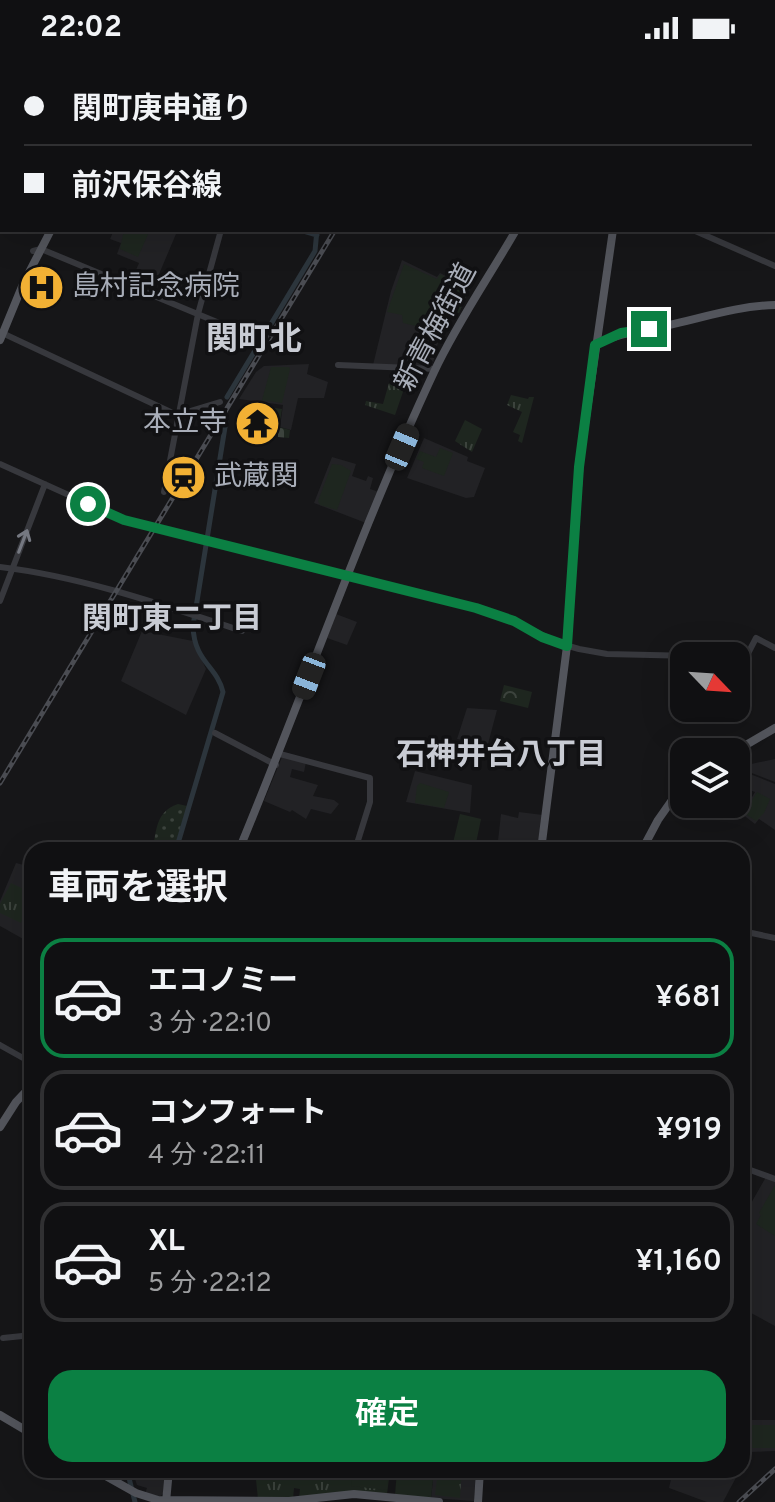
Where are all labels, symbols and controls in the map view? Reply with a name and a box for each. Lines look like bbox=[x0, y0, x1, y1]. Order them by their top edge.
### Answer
text: 22:02 bbox=[40, 10, 122, 47]
text: 関町庚申通り bbox=[72, 92, 252, 129]
text: 前沢保谷線 bbox=[72, 169, 222, 206]
street label: 新青梅街道 bbox=[388, 258, 486, 398]
hospital icon: 島村記念病院 bbox=[17, 264, 65, 312]
place label: 島村記念病院 bbox=[72, 270, 240, 306]
route end bbox=[631, 311, 667, 347]
district label: 関町北 bbox=[206, 321, 302, 361]
temple icon: 本立寺 bbox=[234, 400, 282, 448]
place label: 本立寺 bbox=[143, 406, 227, 442]
car bbox=[382, 420, 422, 474]
station icon: 武蔵関 bbox=[159, 454, 207, 502]
place label: 武蔵関 bbox=[214, 460, 298, 496]
route start bbox=[70, 486, 106, 522]
one-way arrow bbox=[17, 529, 31, 554]
district label: 関町東二丁目 bbox=[82, 602, 262, 639]
north arrow bbox=[670, 642, 750, 722]
map controls bbox=[670, 642, 750, 818]
car bbox=[289, 649, 329, 703]
district label: 石神井台八丁目 bbox=[396, 738, 606, 775]
button: layers bbox=[670, 738, 750, 818]
text: 車両を選択 bbox=[48, 867, 228, 913]
icon: car bbox=[52, 962, 124, 1034]
text: エコノミー bbox=[148, 964, 298, 1001]
text: ¥681 bbox=[656, 980, 722, 1017]
text: 3 分 · 22:10 bbox=[148, 1008, 272, 1041]
icon: car bbox=[52, 1094, 124, 1166]
text: コンフォート bbox=[148, 1096, 327, 1133]
text: ¥919 bbox=[656, 1112, 722, 1149]
text: 4 分 · 22:11 bbox=[148, 1140, 266, 1173]
text: XL bbox=[148, 1224, 185, 1261]
icon: car bbox=[52, 1226, 124, 1298]
text: ¥1,160 bbox=[635, 1244, 722, 1281]
text: 5 分 · 22:12 bbox=[148, 1268, 272, 1301]
button: 確定 bbox=[48, 1370, 726, 1462]

